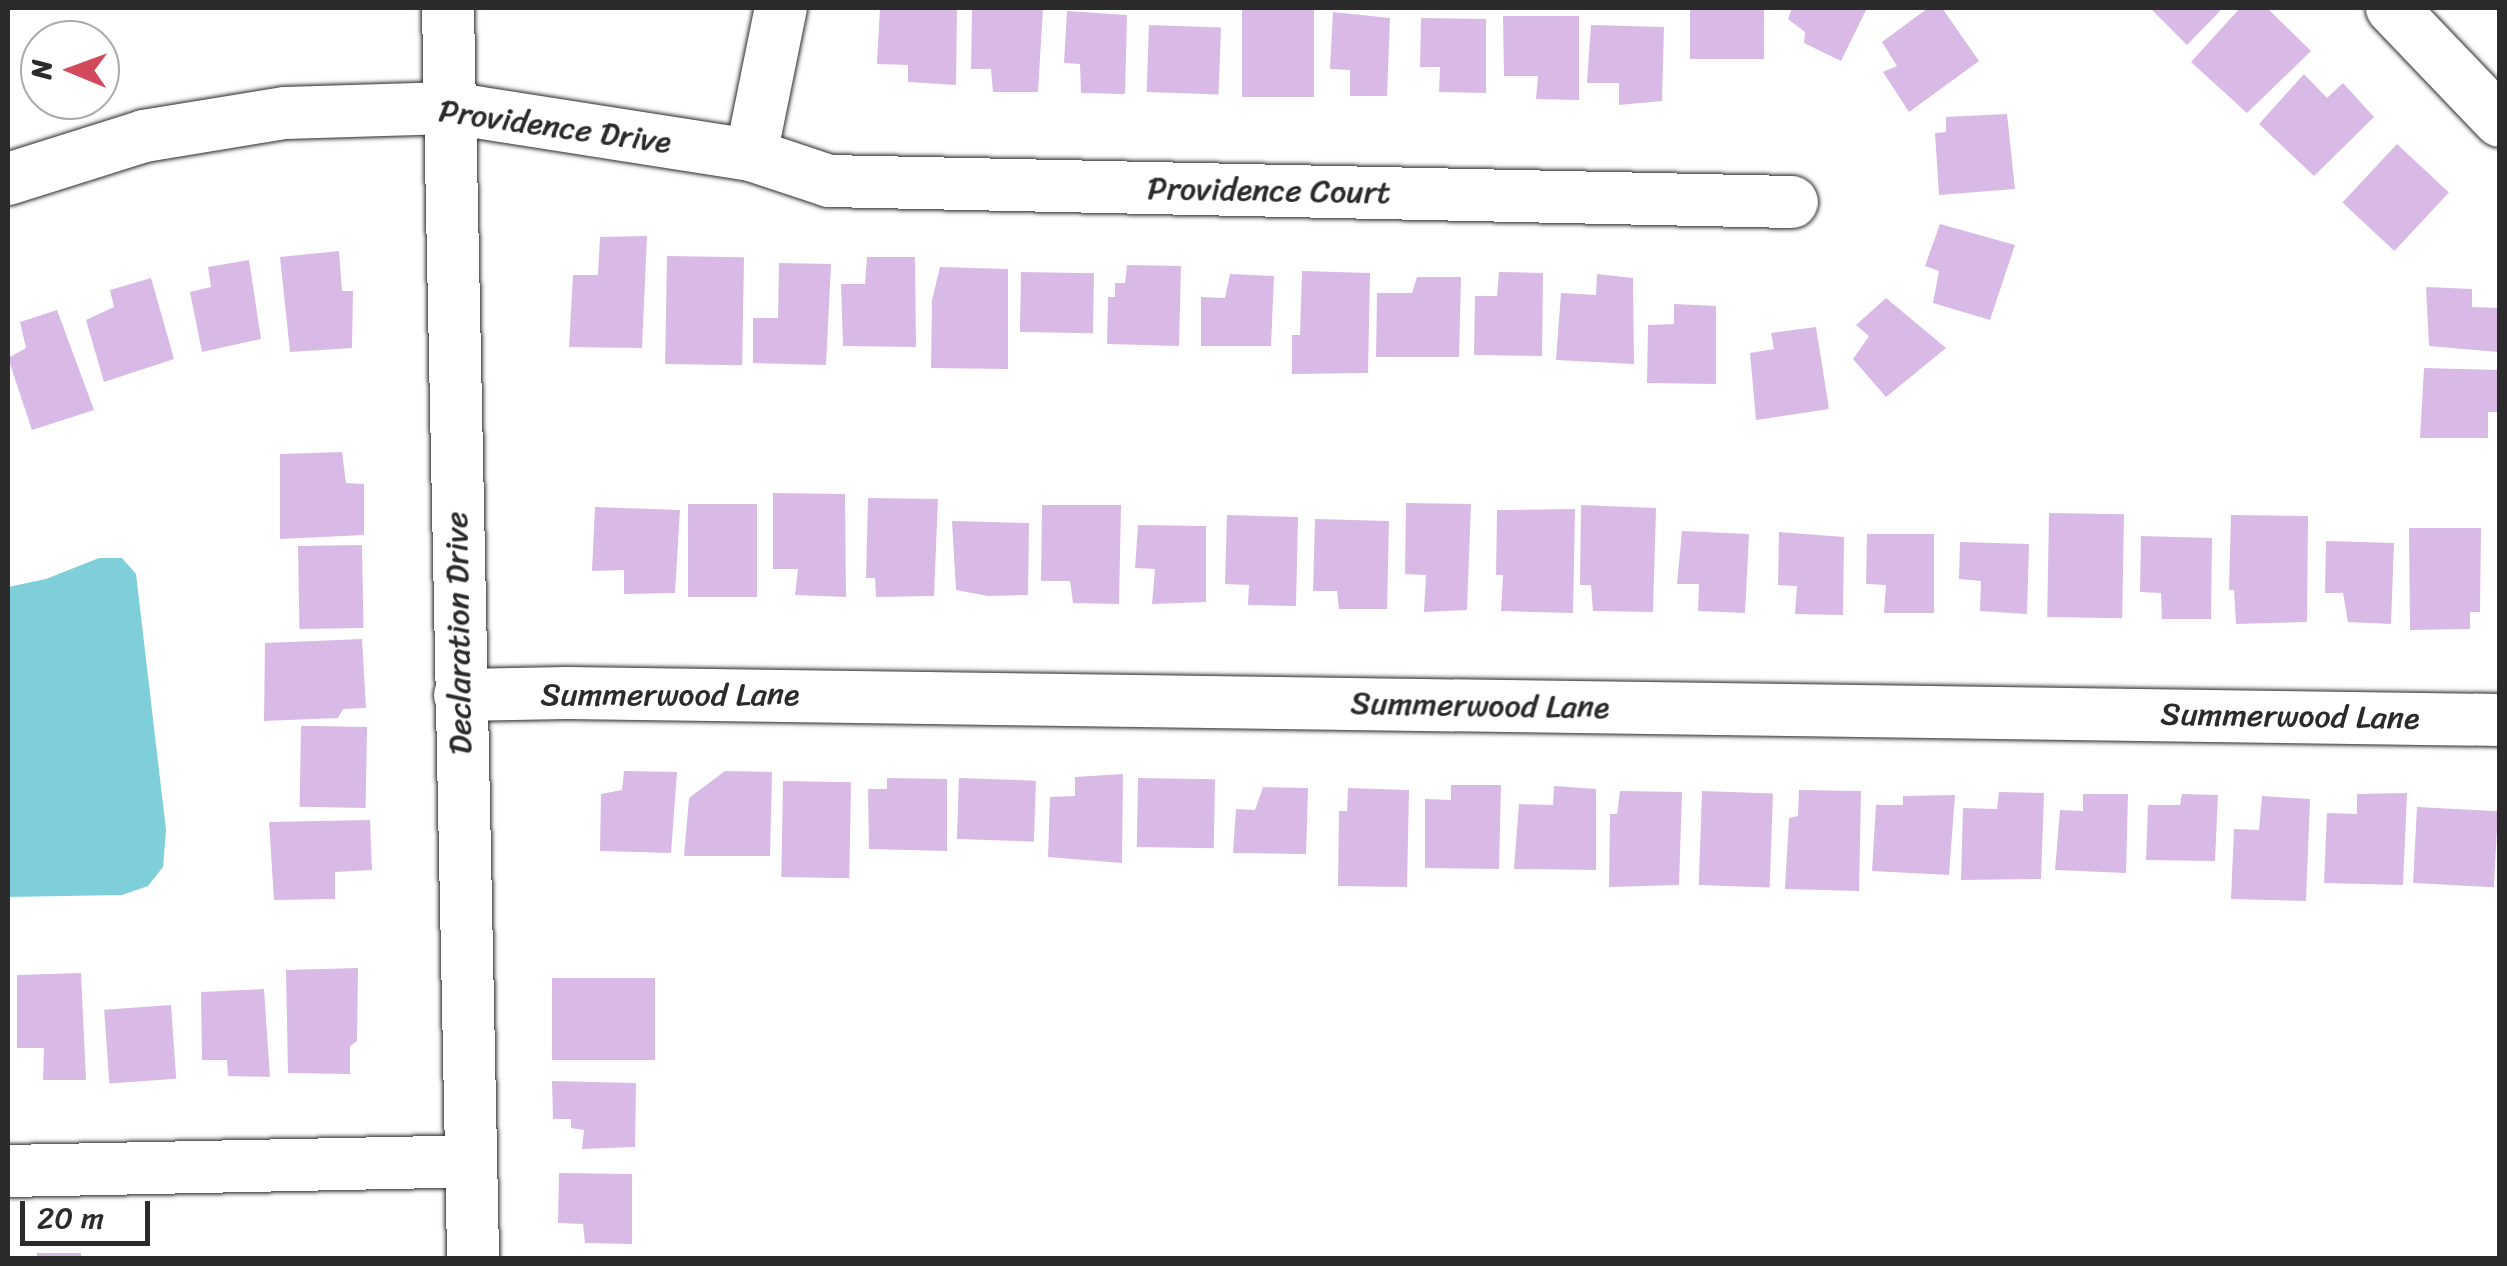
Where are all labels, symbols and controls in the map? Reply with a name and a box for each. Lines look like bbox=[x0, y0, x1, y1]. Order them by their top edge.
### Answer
north arrow bbox=[20, 20, 120, 120]
text: N bbox=[17, 59, 66, 80]
street label: Providence Drive bbox=[436, 92, 674, 162]
street label: Providence Court bbox=[1147, 170, 1391, 212]
street label: Declaration Drive bbox=[438, 511, 480, 755]
street label: Summerwood Lane bbox=[540, 676, 800, 714]
street label: Summerwood Lane bbox=[1350, 685, 1610, 727]
street label: Summerwood Lane bbox=[2160, 696, 2420, 738]
scale bar bbox=[25, 1181, 155, 1243]
text: 20 m bbox=[37, 1191, 104, 1245]

